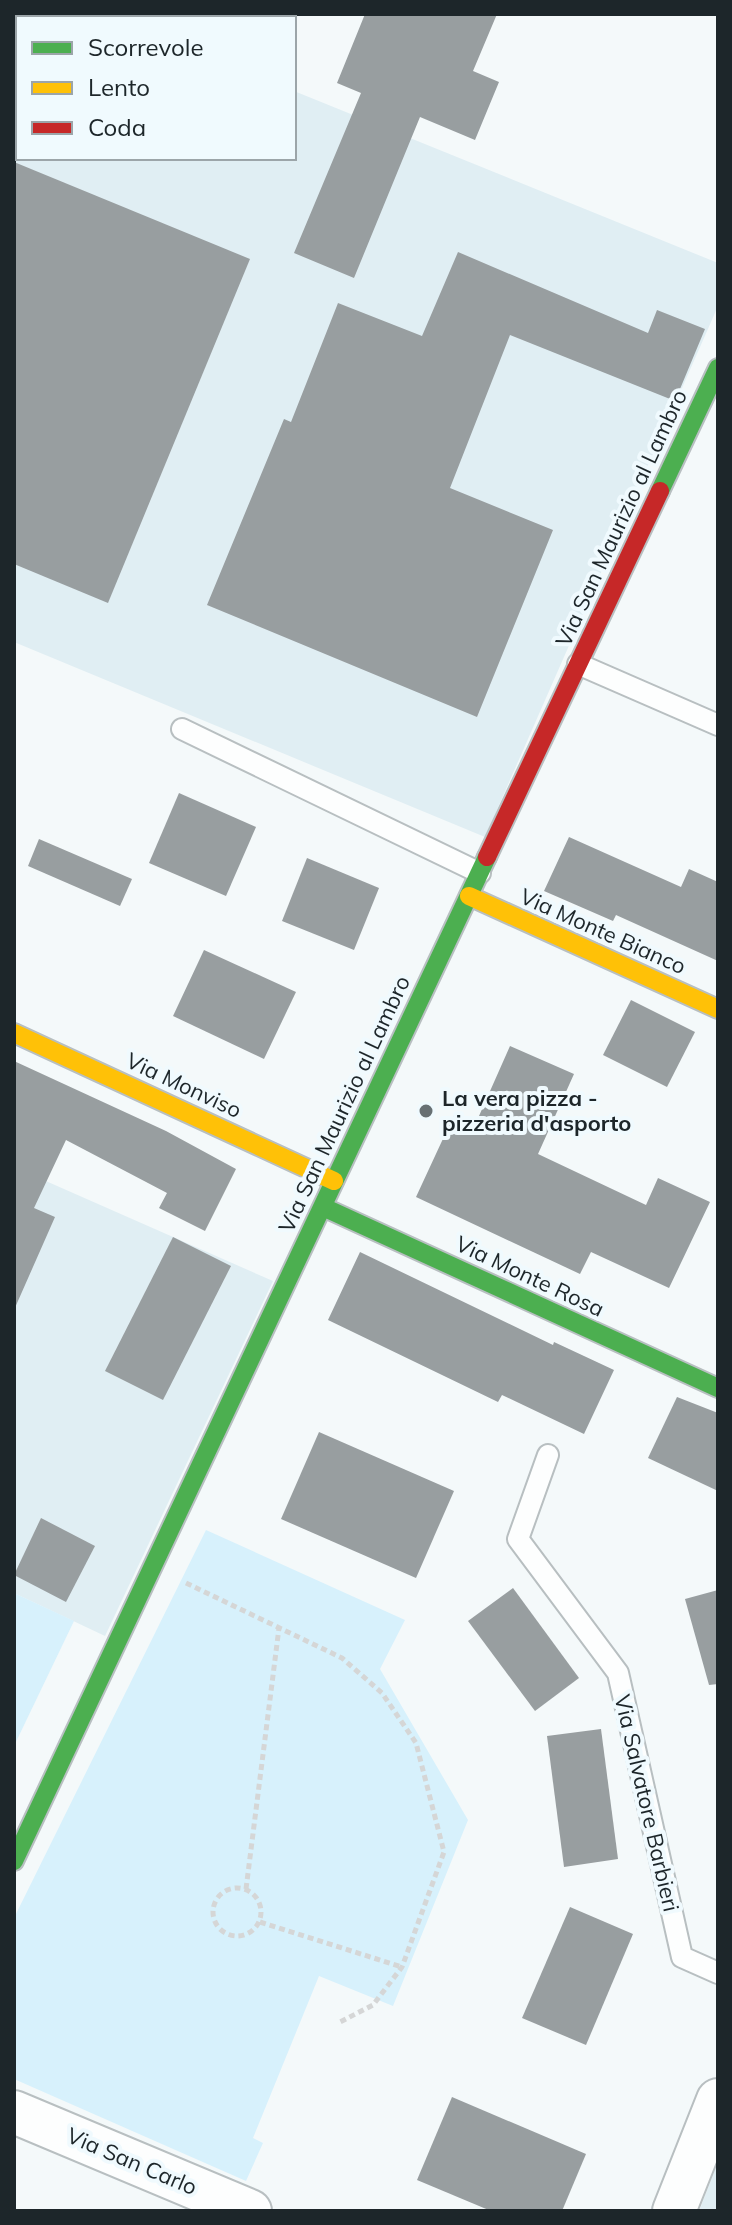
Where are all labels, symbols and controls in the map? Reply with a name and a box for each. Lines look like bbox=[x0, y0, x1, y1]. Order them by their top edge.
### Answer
legend bbox=[16, 16, 296, 160]
text: Scorrevole bbox=[88, 32, 204, 62]
text: Lento bbox=[88, 72, 150, 102]
text: Coda bbox=[88, 112, 146, 142]
street label: Via San Maurizio al Lambro bbox=[549, 385, 693, 651]
street label: Via Monte Bianco bbox=[516, 882, 690, 980]
street label: Via San Maurizio al Lambro bbox=[272, 971, 416, 1237]
street label: Via Monviso bbox=[122, 1046, 246, 1124]
place label: La vera pizza - pizzeria d'asporto bbox=[442, 1084, 631, 1137]
marker: La vera pizza - pizzeria d'asporto bbox=[417, 1102, 435, 1120]
street label: Via Monte Rosa bbox=[451, 1229, 609, 1323]
street label: Via Salvatore Barbieri bbox=[608, 1692, 686, 1914]
street label: Via San Carlo bbox=[63, 2121, 201, 2201]

